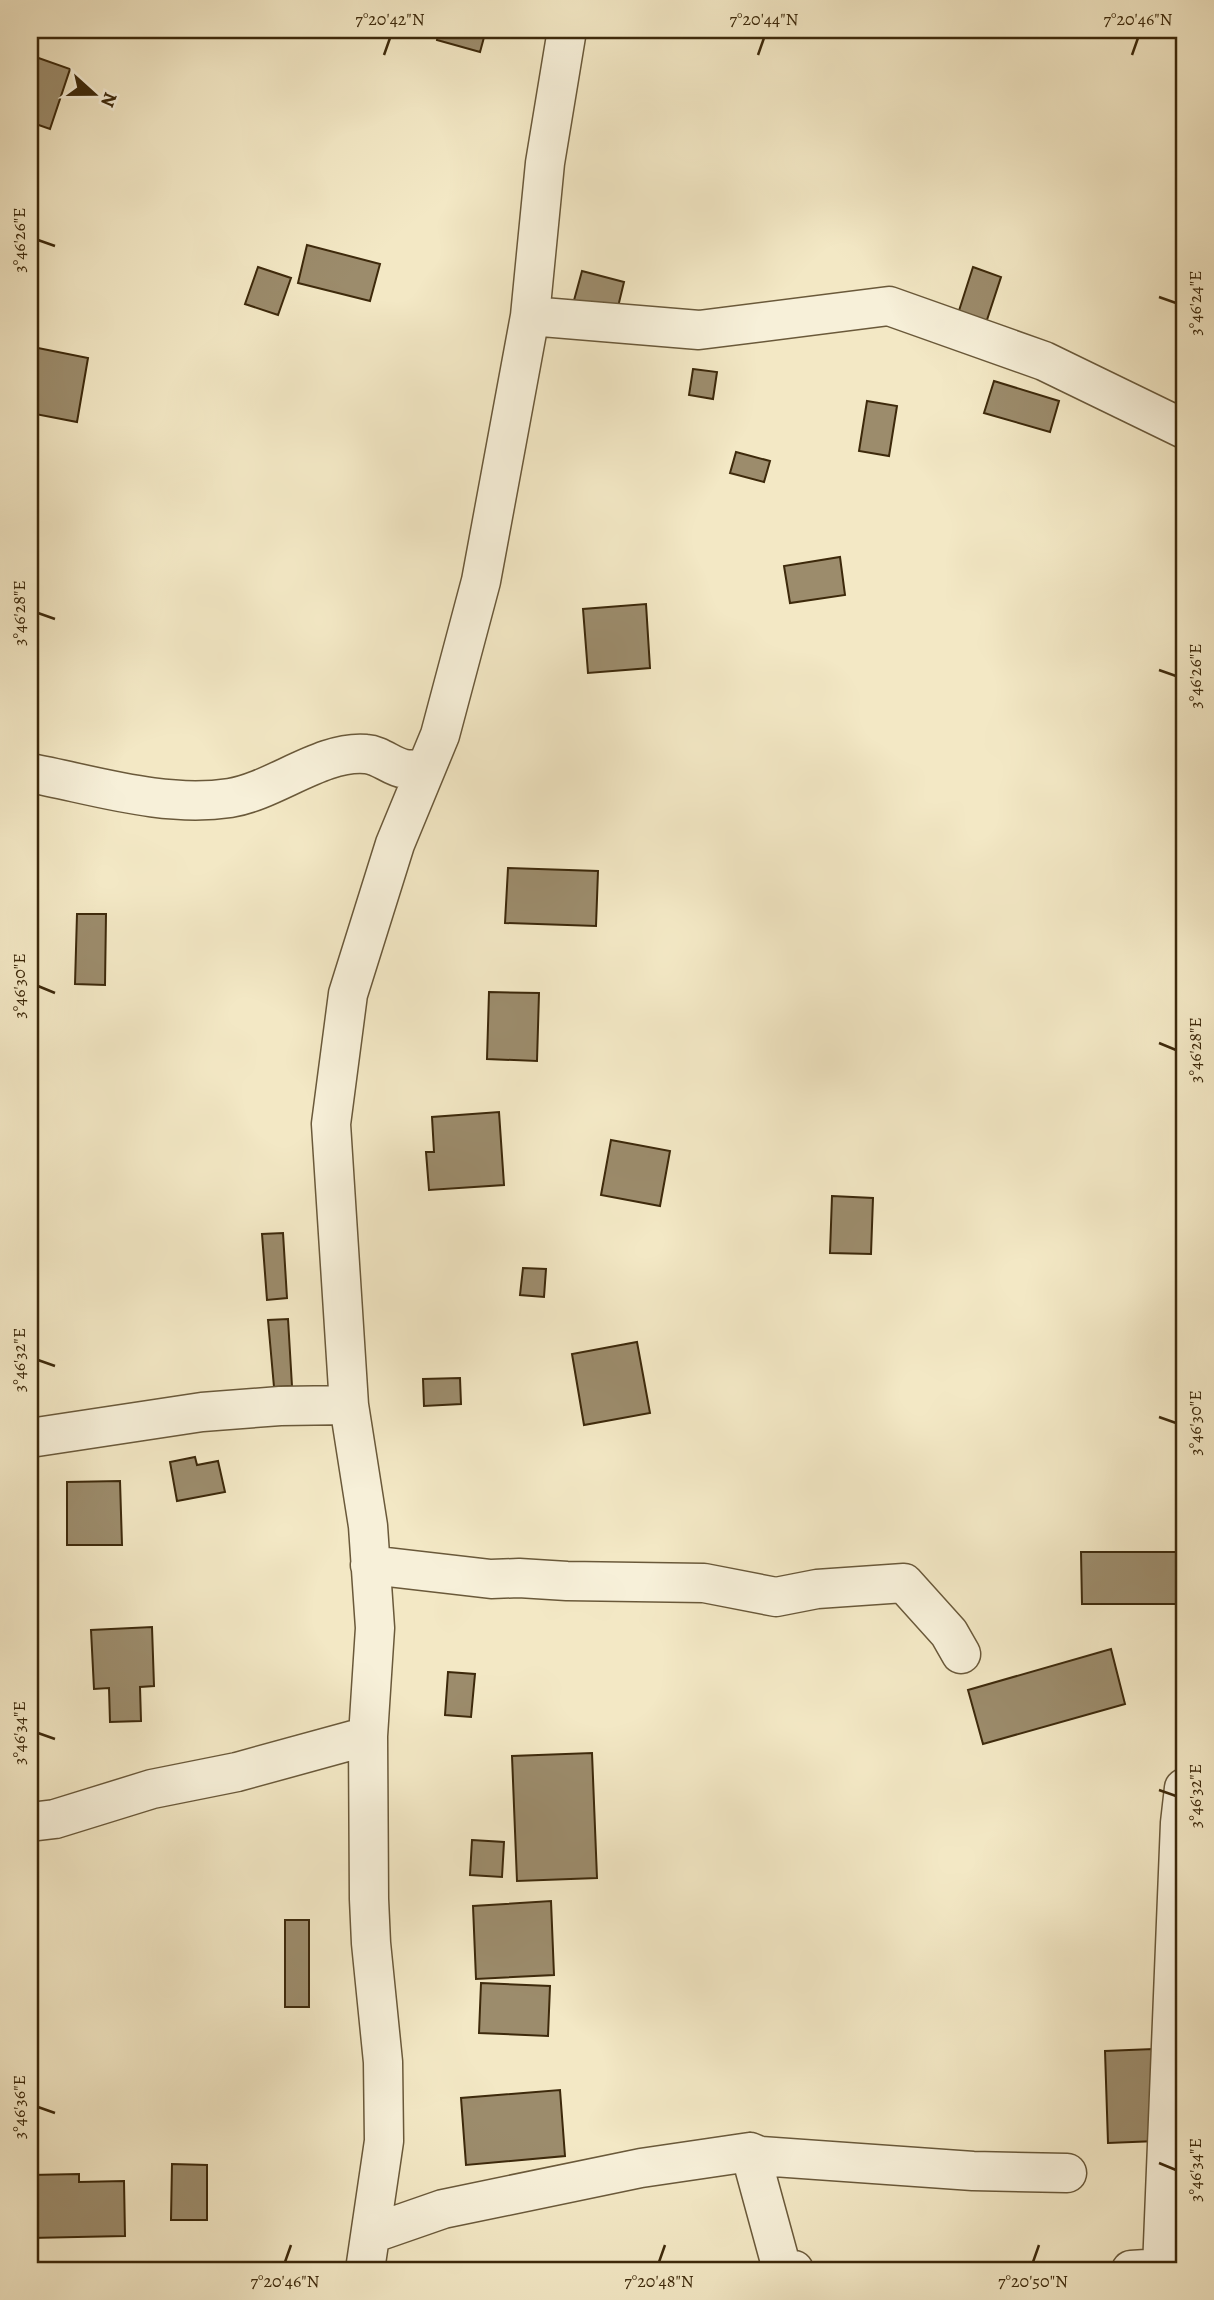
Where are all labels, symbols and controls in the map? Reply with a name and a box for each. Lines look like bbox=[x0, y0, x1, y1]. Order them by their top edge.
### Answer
text: 7°20'42"N bbox=[355, 7, 425, 31]
text: 7°20'44"N bbox=[730, 7, 799, 31]
text: 7°20'46"N bbox=[1103, 7, 1173, 31]
north arrow bbox=[60, 60, 130, 130]
text: N bbox=[94, 89, 124, 111]
text: 3°46'26"E bbox=[7, 207, 31, 273]
text: 3°46'24"E bbox=[1183, 270, 1207, 336]
text: 3°46'28"E bbox=[7, 580, 31, 646]
text: 3°46'26"E bbox=[1183, 643, 1207, 709]
text: 3°46'30"E bbox=[7, 953, 31, 1019]
text: 3°46'28"E bbox=[1183, 1017, 1207, 1083]
text: 3°46'32"E bbox=[7, 1328, 31, 1392]
text: 3°46'30"E bbox=[1183, 1390, 1207, 1456]
text: 3°46'34"E bbox=[7, 1701, 31, 1765]
text: 3°46'32"E bbox=[1183, 1764, 1207, 1828]
text: 3°46'36"E bbox=[7, 2075, 31, 2139]
text: 3°46'34"E bbox=[1183, 2138, 1207, 2202]
text: 7°20'46"N bbox=[250, 2269, 320, 2293]
text: 7°20'48"N bbox=[624, 2269, 694, 2293]
text: 7°20'50"N bbox=[998, 2269, 1068, 2293]

